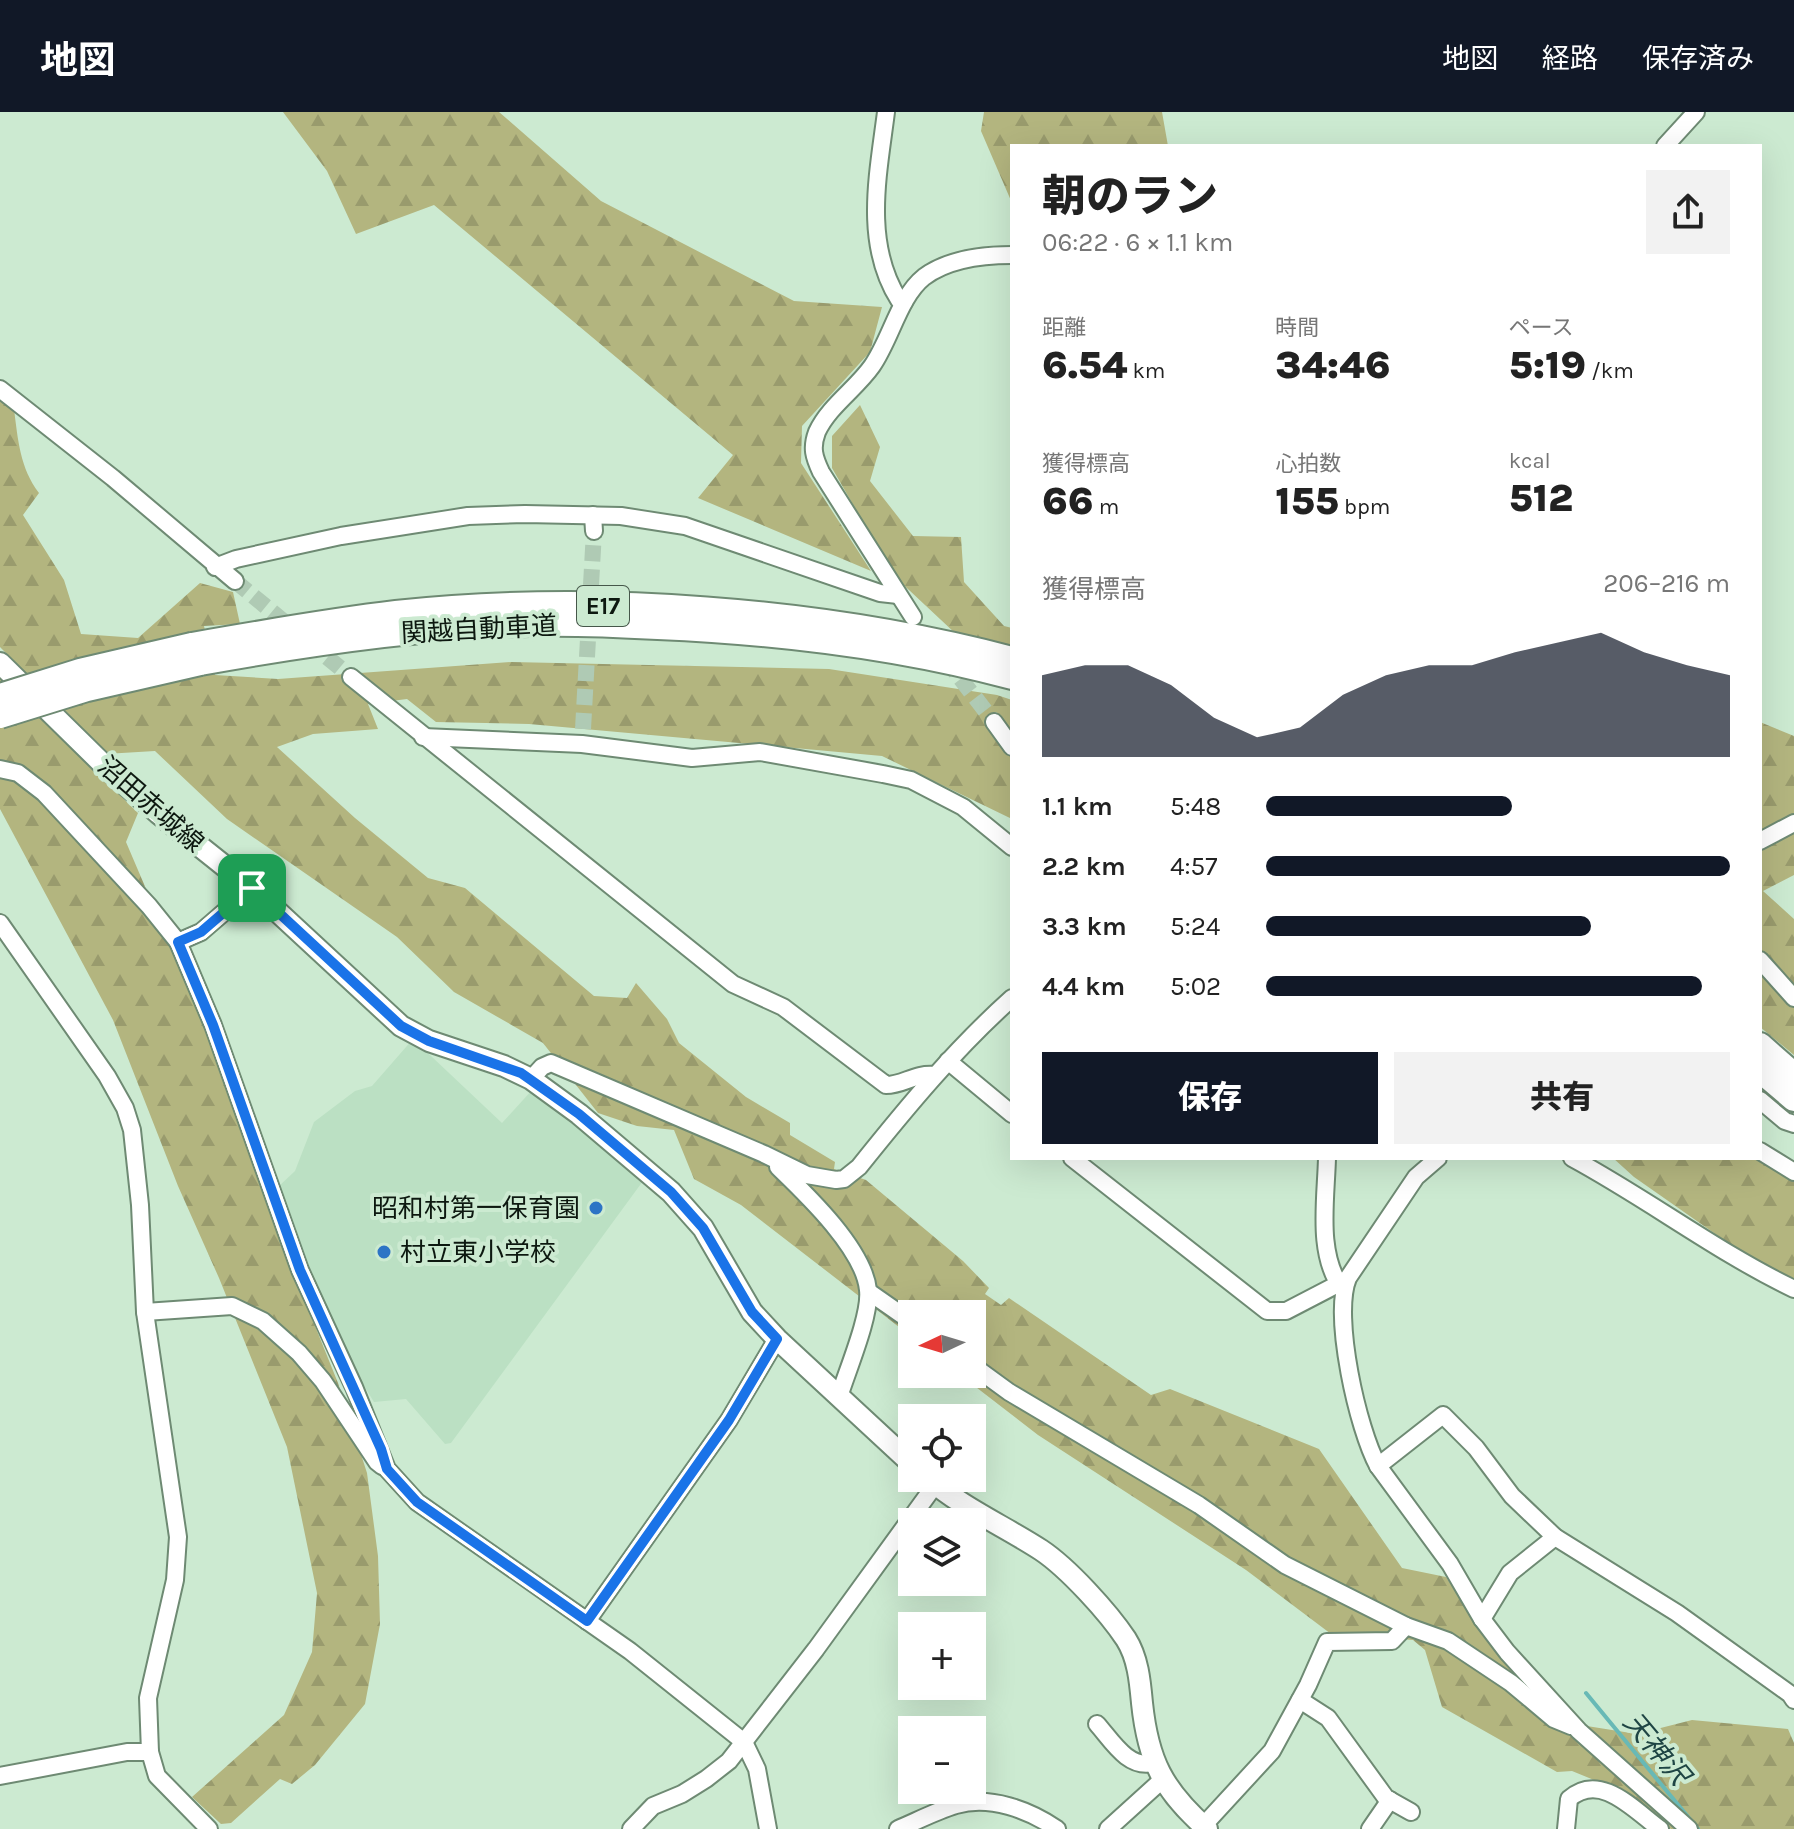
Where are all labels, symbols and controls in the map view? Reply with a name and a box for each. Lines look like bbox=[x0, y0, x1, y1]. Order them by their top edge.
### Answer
text: 地図 bbox=[40, 38, 116, 83]
text: 地図 bbox=[1442, 42, 1498, 75]
text: 経路 bbox=[1542, 42, 1598, 75]
text: 保存済み bbox=[1642, 42, 1754, 75]
button: share bbox=[1646, 170, 1730, 254]
text: 朝のラン bbox=[1042, 171, 1218, 222]
text: 06:22 · 6 × 1.1 km bbox=[1042, 227, 1233, 258]
text: 距離 bbox=[1042, 315, 1086, 341]
text: 時間 bbox=[1275, 315, 1319, 341]
text: ペース bbox=[1509, 315, 1574, 341]
text: 6.54 bbox=[1042, 341, 1127, 388]
text: 34:46 bbox=[1275, 341, 1390, 388]
text: 5:19 bbox=[1509, 341, 1586, 388]
text: km bbox=[1127, 358, 1165, 384]
text: /km bbox=[1586, 358, 1634, 384]
text: kcal bbox=[1509, 448, 1551, 474]
text: 獲得標高 bbox=[1042, 451, 1130, 477]
text: 心拍数 bbox=[1275, 451, 1341, 477]
text: 512 bbox=[1509, 474, 1573, 521]
text: 66 bbox=[1042, 477, 1093, 524]
text: 155 bbox=[1275, 477, 1339, 524]
text: m bbox=[1093, 494, 1119, 520]
text: bpm bbox=[1339, 494, 1390, 520]
text: 206–216 m bbox=[1603, 568, 1730, 599]
text: 獲得標高 bbox=[1042, 574, 1146, 605]
road number: E17 bbox=[577, 586, 629, 626]
street label: 関越自動車道 bbox=[400, 610, 558, 649]
street label: 沼田赤城線 bbox=[91, 750, 210, 859]
text: 1.1 km bbox=[1042, 791, 1113, 822]
text: 5:48 bbox=[1170, 791, 1221, 822]
text: 2.2 km bbox=[1042, 851, 1126, 882]
text: 4:57 bbox=[1170, 851, 1217, 882]
pin bbox=[218, 854, 286, 922]
icon: arrive bbox=[230, 866, 274, 910]
text: 3.3 km bbox=[1042, 911, 1127, 942]
text: 5:24 bbox=[1170, 911, 1220, 942]
text: 4.4 km bbox=[1042, 971, 1125, 1002]
text: 5:02 bbox=[1170, 971, 1221, 1002]
button: 保存 bbox=[1042, 1052, 1378, 1144]
button: 共有 bbox=[1394, 1052, 1730, 1144]
place label: 昭和村第一保育園 bbox=[372, 1193, 580, 1224]
marker: 昭和村第一保育園 bbox=[587, 1199, 605, 1217]
place label: 村立東小学校 bbox=[400, 1237, 556, 1268]
marker: 村立東小学校 bbox=[375, 1243, 393, 1261]
north arrow bbox=[898, 1300, 986, 1388]
map controls bbox=[898, 1300, 986, 1804]
button: locate bbox=[898, 1404, 986, 1492]
button: layers bbox=[898, 1508, 986, 1596]
button: + bbox=[898, 1612, 986, 1700]
water label: 天神沢 bbox=[1617, 1706, 1699, 1794]
button: − bbox=[898, 1716, 986, 1804]

